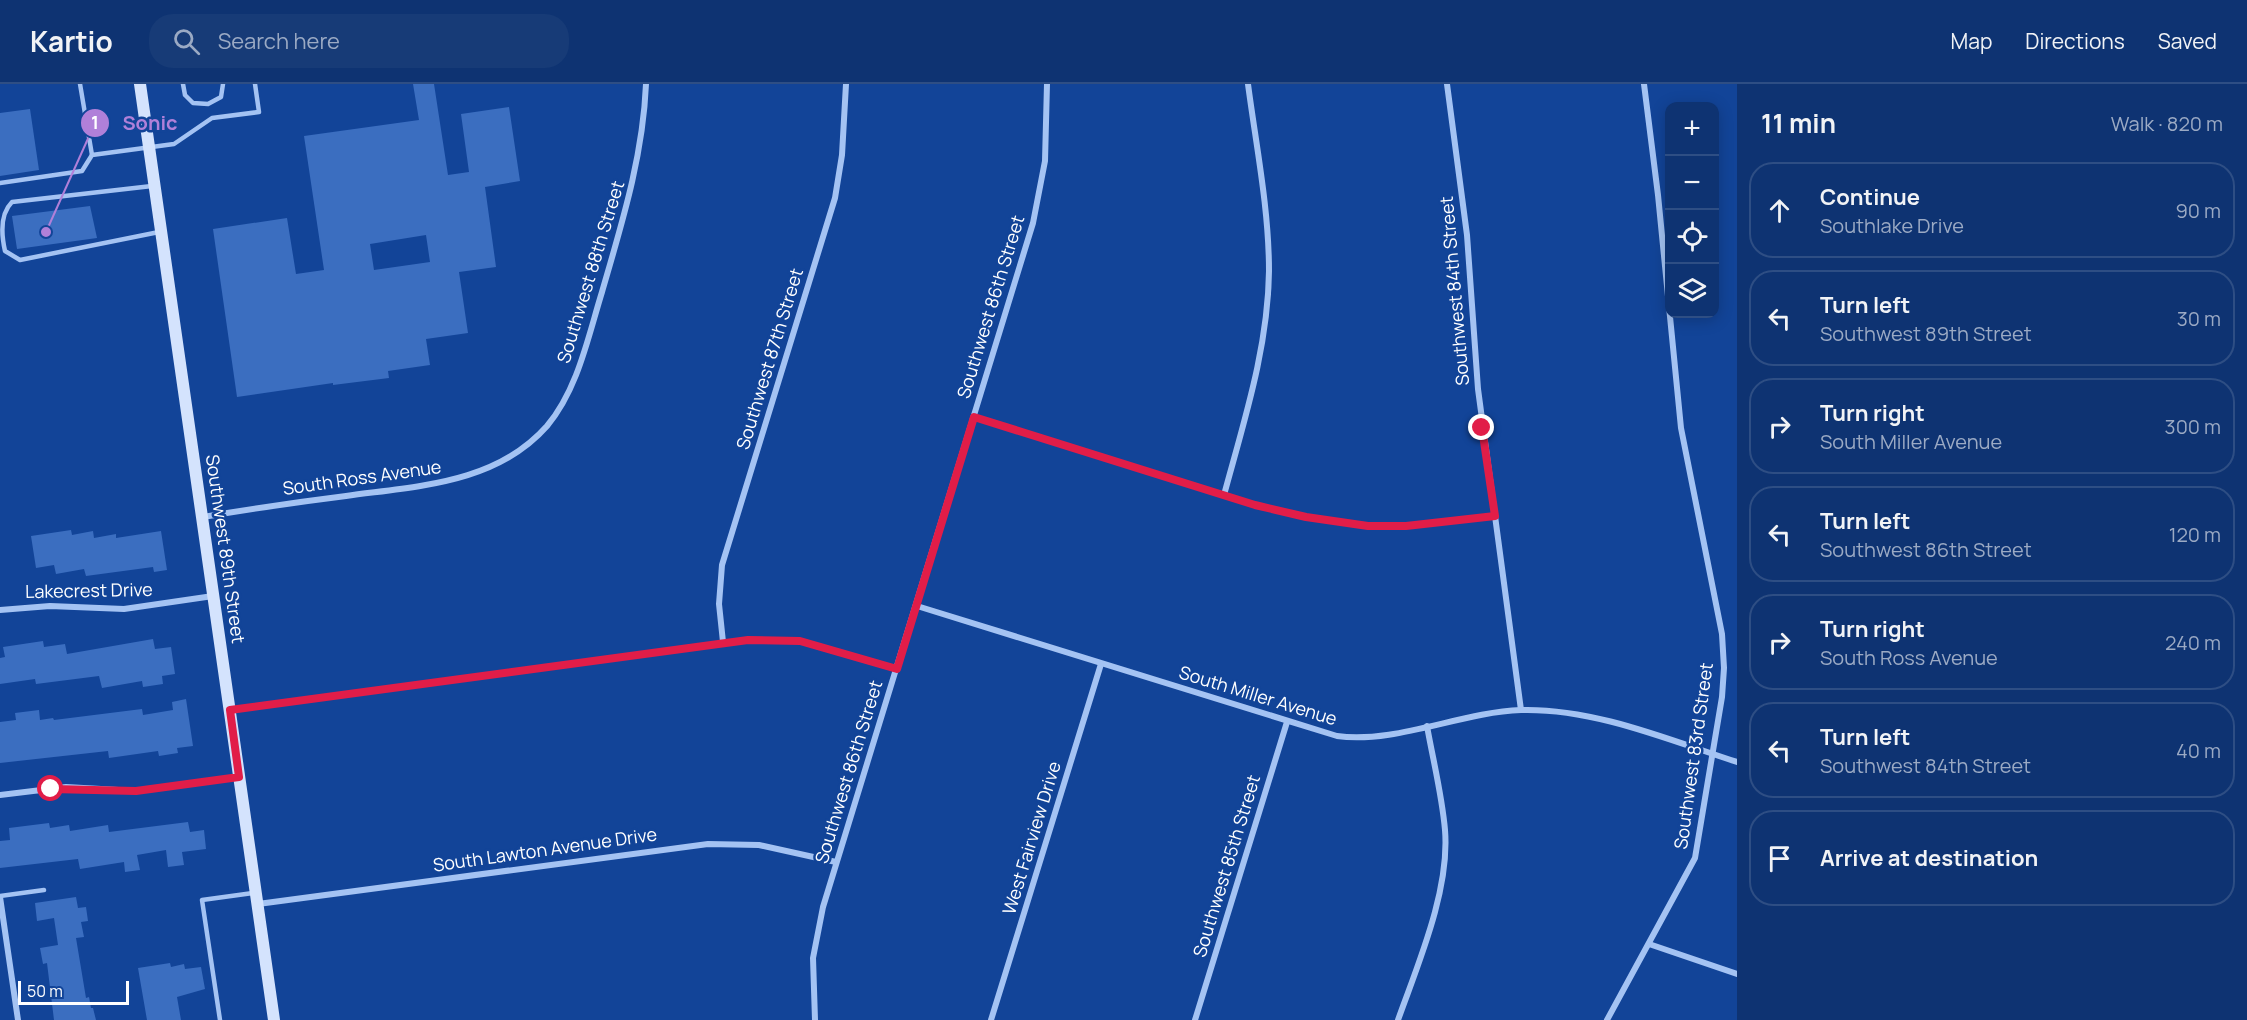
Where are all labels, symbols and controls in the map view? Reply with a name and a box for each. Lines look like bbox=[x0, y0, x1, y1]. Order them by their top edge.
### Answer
search box bbox=[149, 14, 569, 68]
text: Kartio bbox=[30, 22, 113, 60]
icon: search bbox=[170, 25, 203, 58]
text: Search here bbox=[218, 26, 340, 56]
text: Map bbox=[1951, 27, 1992, 55]
text: Directions bbox=[2025, 27, 2125, 55]
text: Saved bbox=[2158, 27, 2217, 55]
map controls bbox=[1665, 102, 1719, 318]
button: + bbox=[1665, 102, 1719, 156]
callout: Sonic bbox=[80, 104, 189, 142]
text: 11 min bbox=[1761, 105, 1836, 141]
text: Sonic bbox=[122, 109, 178, 136]
text: 1 bbox=[91, 110, 99, 134]
text: Walk · 820 m bbox=[2111, 110, 2223, 137]
button: − bbox=[1665, 156, 1719, 210]
street label: Southwest 88th Street bbox=[551, 177, 629, 366]
text: Continue bbox=[1820, 182, 1920, 212]
icon: ahead bbox=[1763, 194, 1796, 227]
street label: Southwest 84th Street bbox=[1434, 195, 1474, 387]
text: 90 m bbox=[2175, 197, 2221, 224]
button: locate bbox=[1665, 210, 1719, 264]
street label: Southwest 86th Street bbox=[951, 212, 1029, 401]
text: Southlake Drive bbox=[1820, 212, 1964, 239]
button: layers bbox=[1665, 264, 1719, 318]
street label: Southwest 87th Street bbox=[730, 265, 808, 452]
text: Turn left bbox=[1820, 290, 1910, 320]
icon: left bbox=[1763, 302, 1796, 335]
text: 30 m bbox=[2177, 305, 2221, 332]
text: Southwest 89th Street bbox=[1820, 320, 2032, 347]
text: Turn right bbox=[1820, 398, 1925, 428]
icon: right bbox=[1763, 410, 1796, 443]
text: 300 m bbox=[2165, 413, 2221, 440]
route end bbox=[1468, 414, 1494, 440]
text: South Miller Avenue bbox=[1820, 428, 2002, 455]
street label: Southwest 89th Street bbox=[201, 453, 251, 645]
street label: South Ross Avenue bbox=[281, 454, 443, 500]
text: Turn left bbox=[1820, 506, 1910, 536]
icon: left bbox=[1763, 518, 1796, 551]
text: 120 m bbox=[2169, 521, 2221, 548]
text: Southwest 86th Street bbox=[1820, 536, 2032, 563]
street label: Lakecrest Drive bbox=[25, 577, 153, 603]
text: Turn right bbox=[1820, 614, 1925, 644]
icon: right bbox=[1763, 626, 1796, 659]
text: 240 m bbox=[2165, 629, 2221, 656]
text: South Ross Avenue bbox=[1820, 644, 1998, 671]
street label: South Miller Avenue bbox=[1176, 660, 1340, 730]
street label: Southwest 83rd Street bbox=[1668, 661, 1718, 851]
street label: Southwest 86th Street bbox=[809, 677, 887, 866]
text: Turn left bbox=[1820, 722, 1910, 752]
icon: left bbox=[1763, 734, 1796, 767]
text: 40 m bbox=[2176, 737, 2221, 764]
text: Southwest 84th Street bbox=[1820, 752, 2031, 779]
street label: West Fairview Drive bbox=[996, 758, 1066, 917]
street label: Southwest 85th Street bbox=[1187, 771, 1265, 960]
route start bbox=[37, 775, 63, 801]
street label: South Lawton Avenue Drive bbox=[431, 821, 658, 877]
icon: arrive bbox=[1763, 842, 1796, 875]
text: Arrive at destination bbox=[1820, 843, 2038, 873]
scale bar bbox=[18, 978, 129, 1006]
text: 50 m bbox=[27, 980, 63, 1002]

